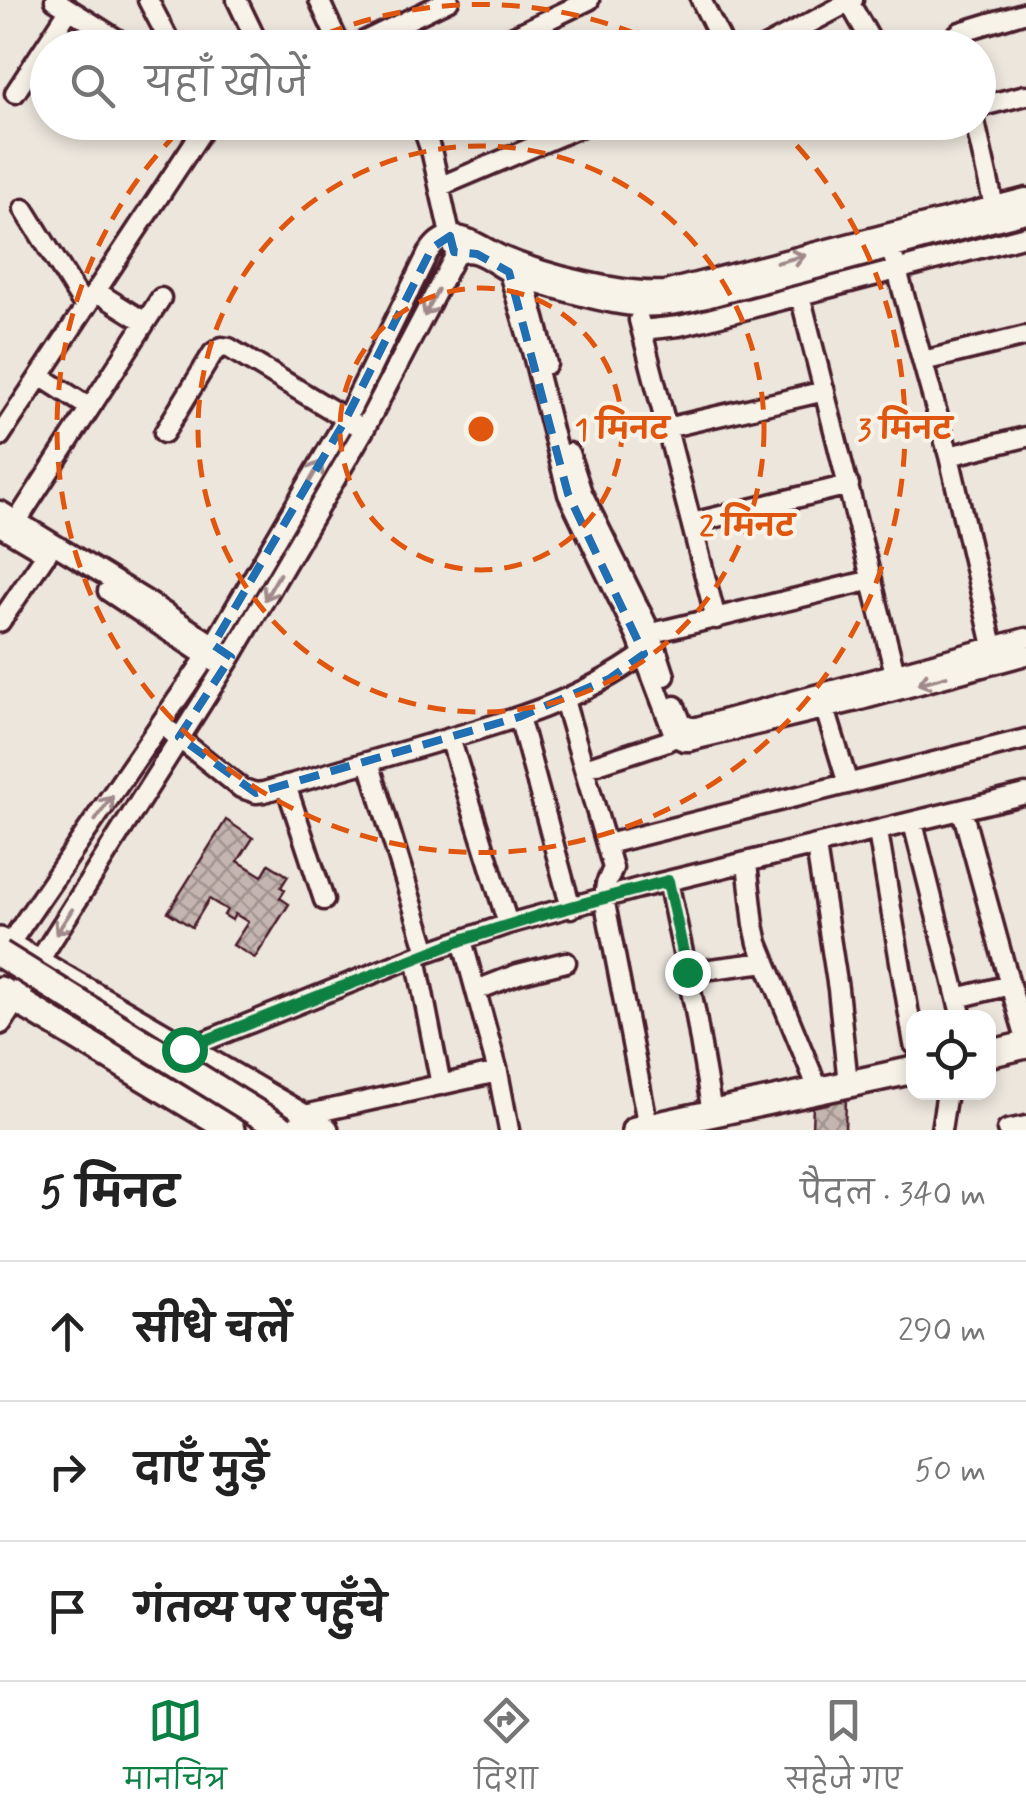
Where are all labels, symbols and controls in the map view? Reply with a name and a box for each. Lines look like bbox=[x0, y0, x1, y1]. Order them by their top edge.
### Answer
search box bbox=[30, 30, 996, 140]
icon: search bbox=[65, 58, 120, 113]
text: यहाँ खोजें bbox=[145, 60, 309, 109]
one-way arrow bbox=[775, 248, 806, 267]
one-way arrow bbox=[421, 288, 440, 318]
text: 1 मिनट bbox=[575, 405, 671, 450]
text: 3 मिनट bbox=[858, 405, 955, 450]
centre of rings bbox=[463, 411, 499, 447]
one-way arrow bbox=[304, 460, 324, 489]
text: 2 मिनट bbox=[699, 502, 797, 547]
one-way arrow bbox=[262, 572, 282, 601]
one-way arrow bbox=[917, 672, 948, 691]
one-way arrow bbox=[93, 795, 114, 823]
one-way arrow bbox=[54, 908, 75, 936]
route end bbox=[665, 950, 711, 996]
map controls bbox=[906, 1010, 996, 1100]
button: locate bbox=[906, 1010, 996, 1100]
route start bbox=[162, 1027, 208, 1073]
text: 5 मिनट bbox=[40, 1167, 178, 1222]
text: पैदल · 340 m bbox=[800, 1174, 986, 1216]
icon: ahead bbox=[40, 1304, 95, 1359]
text: सीधे चलें bbox=[135, 1306, 291, 1355]
text: 290 m bbox=[898, 1310, 986, 1352]
icon: right bbox=[40, 1444, 95, 1499]
text: दाएँ मुड़ें bbox=[135, 1446, 268, 1495]
text: 50 m bbox=[914, 1450, 986, 1492]
icon: arrive bbox=[40, 1584, 95, 1639]
text: गंतव्य पर पहुँचे bbox=[135, 1586, 387, 1635]
tab: मानचित्र bbox=[124, 1693, 227, 1810]
tab: दिशा bbox=[474, 1693, 538, 1810]
tab: सहेजे गए bbox=[785, 1693, 902, 1810]

